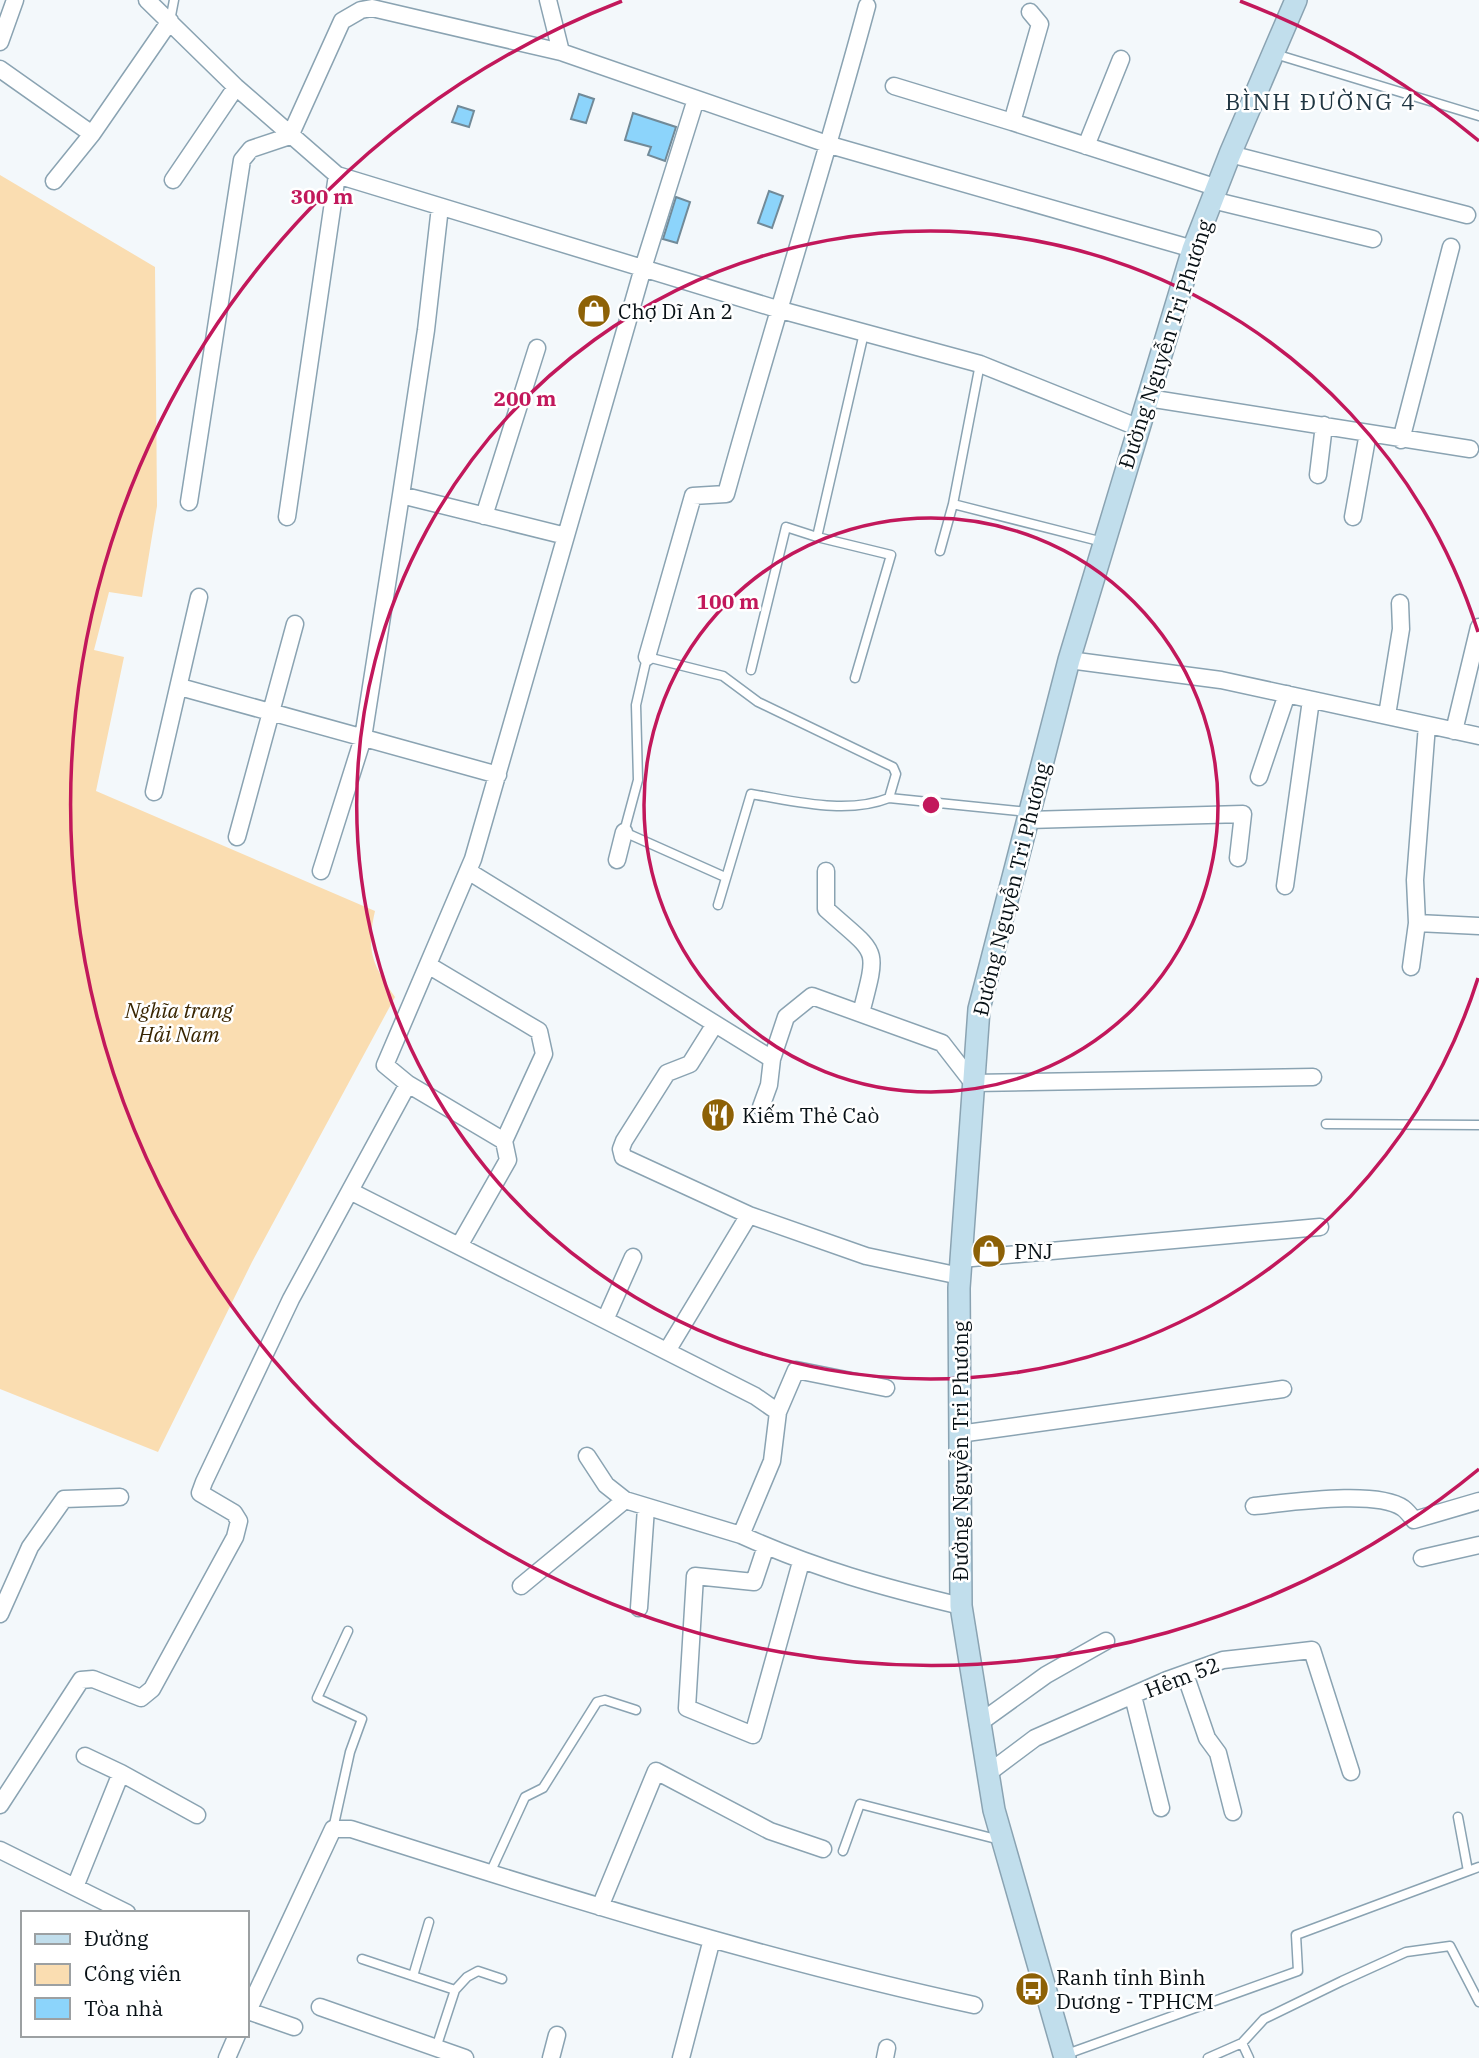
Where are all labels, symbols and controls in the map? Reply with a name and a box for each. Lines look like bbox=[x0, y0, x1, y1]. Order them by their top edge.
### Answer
district label: BÌNH ĐƯỜNG 4 bbox=[1225, 86, 1417, 116]
text: 300 m bbox=[290, 182, 354, 210]
street label: Đường Nguyễn Tri Phương bbox=[1111, 215, 1219, 472]
shop icon: Chợ Dĩ An 2 bbox=[575, 292, 613, 330]
place label: Chợ Dĩ An 2 bbox=[618, 297, 733, 325]
text: 200 m bbox=[493, 384, 557, 412]
text: 100 m bbox=[696, 587, 760, 615]
street label: Đường Nguyễn Tri Phương bbox=[966, 759, 1056, 1019]
centre of rings bbox=[919, 793, 943, 817]
park label: Nghĩa trang Hải Nam bbox=[124, 996, 234, 1048]
restaurant icon: Kiếm Thẻ Caò bbox=[699, 1096, 737, 1134]
place label: Kiếm Thẻ Caò bbox=[742, 1101, 879, 1129]
shop icon: PNJ bbox=[970, 1232, 1008, 1270]
place label: PNJ bbox=[1014, 1237, 1053, 1265]
street label: Đường Nguyễn Tri Phương bbox=[946, 1320, 974, 1581]
street label: Hẻm 52 bbox=[1141, 1650, 1223, 1704]
legend bbox=[21, 1911, 248, 2037]
text: Đường bbox=[84, 1924, 149, 1952]
text: Công viên bbox=[84, 1959, 181, 1987]
place label: Ranh tỉnh Bình Dương - TPHCM bbox=[1056, 1963, 1214, 2015]
bus stop icon: Ranh tỉnh Bình Dương - TPHCM bbox=[1013, 1970, 1051, 2008]
text: Tòa nhà bbox=[84, 1994, 163, 2022]

